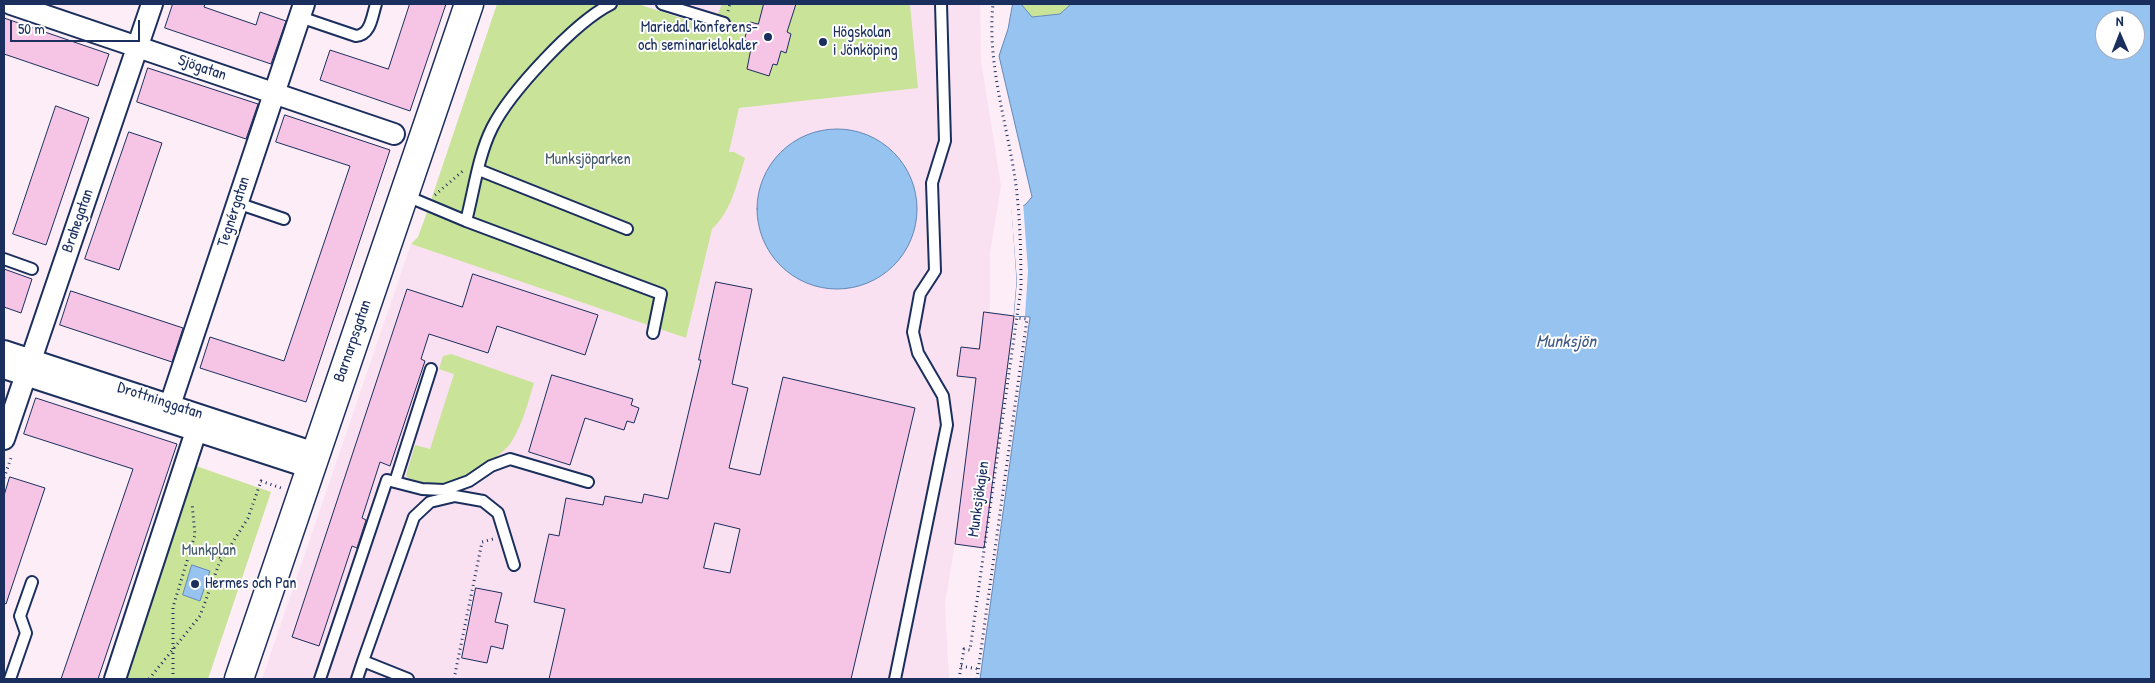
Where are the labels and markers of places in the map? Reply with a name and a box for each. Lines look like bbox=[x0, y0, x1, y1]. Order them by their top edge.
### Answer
place label: Mariedal konferens- och seminarielokaler bbox=[638, 18, 758, 56]
place label: Högskolan i Jönköping bbox=[833, 23, 898, 61]
marker: Mariedal konferens- och seminarielokaler bbox=[762, 31, 774, 43]
marker: Högskolan i Jönköping bbox=[817, 36, 829, 48]
place label: Hermes och Pan bbox=[205, 574, 296, 594]
marker: Hermes och Pan bbox=[189, 578, 201, 590]

